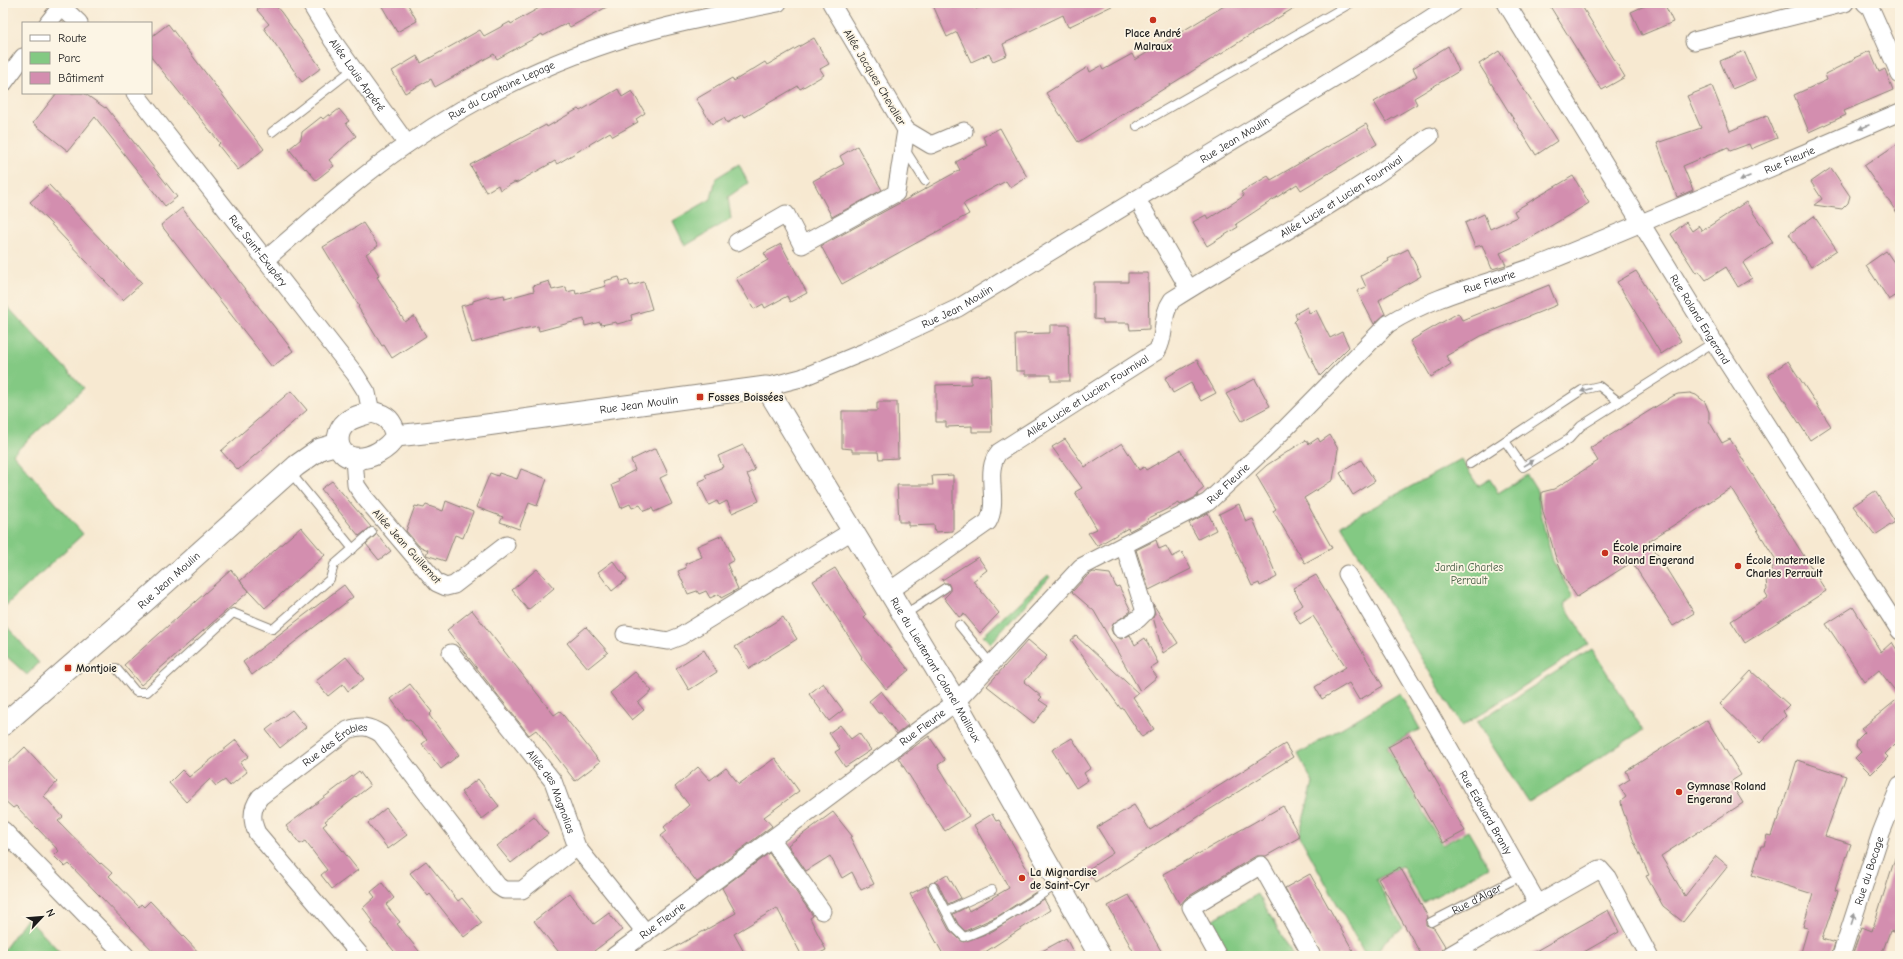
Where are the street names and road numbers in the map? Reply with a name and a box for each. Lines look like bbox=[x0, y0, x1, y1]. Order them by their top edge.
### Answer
street label: Allée Jacques Chevalier bbox=[841, 27, 909, 128]
street label: Allée Louis Appéré bbox=[326, 36, 388, 114]
street label: Rue du Capitaine Lepage bbox=[446, 58, 557, 123]
street label: Rue Jean Moulin bbox=[1198, 114, 1272, 166]
street label: Rue Fleurie bbox=[1762, 143, 1817, 177]
street label: Allée Lucie et Lucien Fournival bbox=[1278, 153, 1405, 241]
street label: Rue Saint-Exupéry bbox=[226, 212, 290, 289]
street label: Rue Fleurie bbox=[1462, 267, 1518, 296]
street label: Rue Roland Engerand bbox=[1667, 272, 1733, 367]
street label: Rue Jean Moulin bbox=[920, 282, 995, 331]
street label: Allée Lucie et Lucien Fournival bbox=[1024, 352, 1151, 440]
street label: Rue Jean Moulin bbox=[599, 393, 679, 417]
street label: Rue Fleurie bbox=[1204, 460, 1253, 507]
street label: Allée Jean Guillemot bbox=[370, 506, 444, 587]
street label: Rue Jean Moulin bbox=[135, 549, 203, 612]
street label: Rue du Lieutenant Colonel Mailloux bbox=[887, 595, 984, 745]
street label: Rue Fleurie bbox=[897, 706, 948, 749]
street label: Rue des Érables bbox=[300, 721, 369, 769]
street label: Allée des Magnolias bbox=[524, 747, 578, 836]
street label: Rue Edouard Branly bbox=[1456, 768, 1515, 857]
street label: Rue du Bocage bbox=[1852, 834, 1887, 907]
street label: Rue d'Alger bbox=[1450, 881, 1504, 917]
street label: Rue Fleurie bbox=[637, 899, 688, 942]

